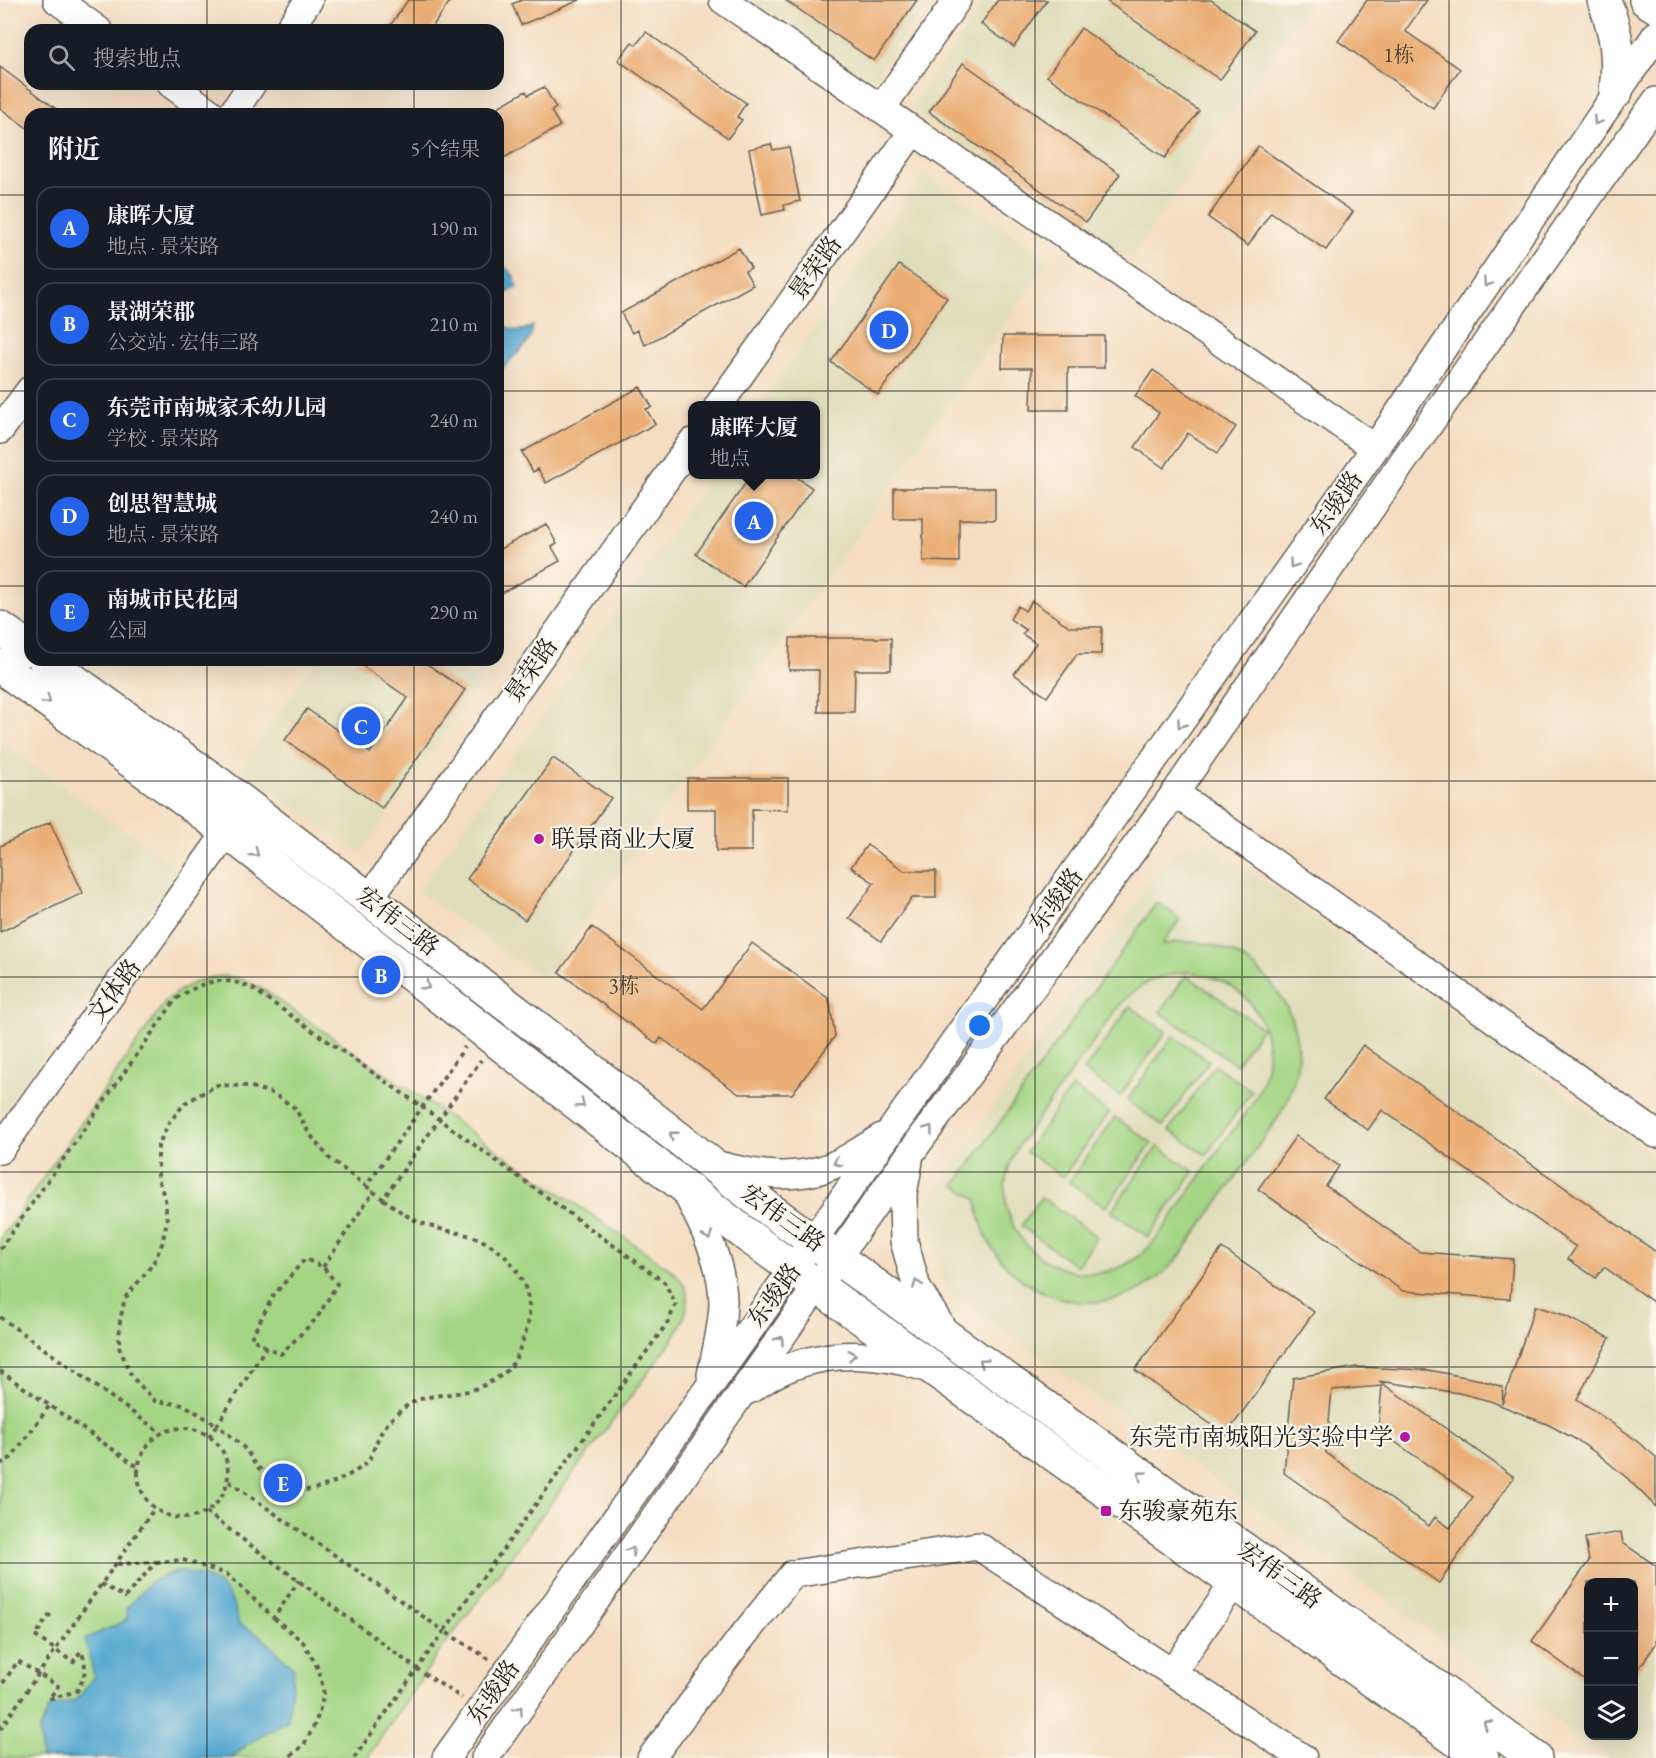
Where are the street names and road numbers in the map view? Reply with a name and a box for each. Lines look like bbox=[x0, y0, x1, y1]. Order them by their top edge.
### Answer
street label: 景荣路 bbox=[781, 229, 848, 306]
street label: 东骏路 bbox=[1302, 464, 1369, 541]
street label: 景荣路 bbox=[497, 631, 564, 708]
street label: 东骏路 bbox=[1022, 861, 1089, 938]
street label: 宏伟三路 bbox=[351, 879, 446, 962]
street label: 文体路 bbox=[80, 952, 147, 1029]
street label: 宏伟三路 bbox=[735, 1177, 831, 1258]
street label: 东骏路 bbox=[740, 1256, 807, 1333]
street label: 宏伟三路 bbox=[1232, 1534, 1328, 1615]
street label: 东骏路 bbox=[459, 1653, 526, 1730]

